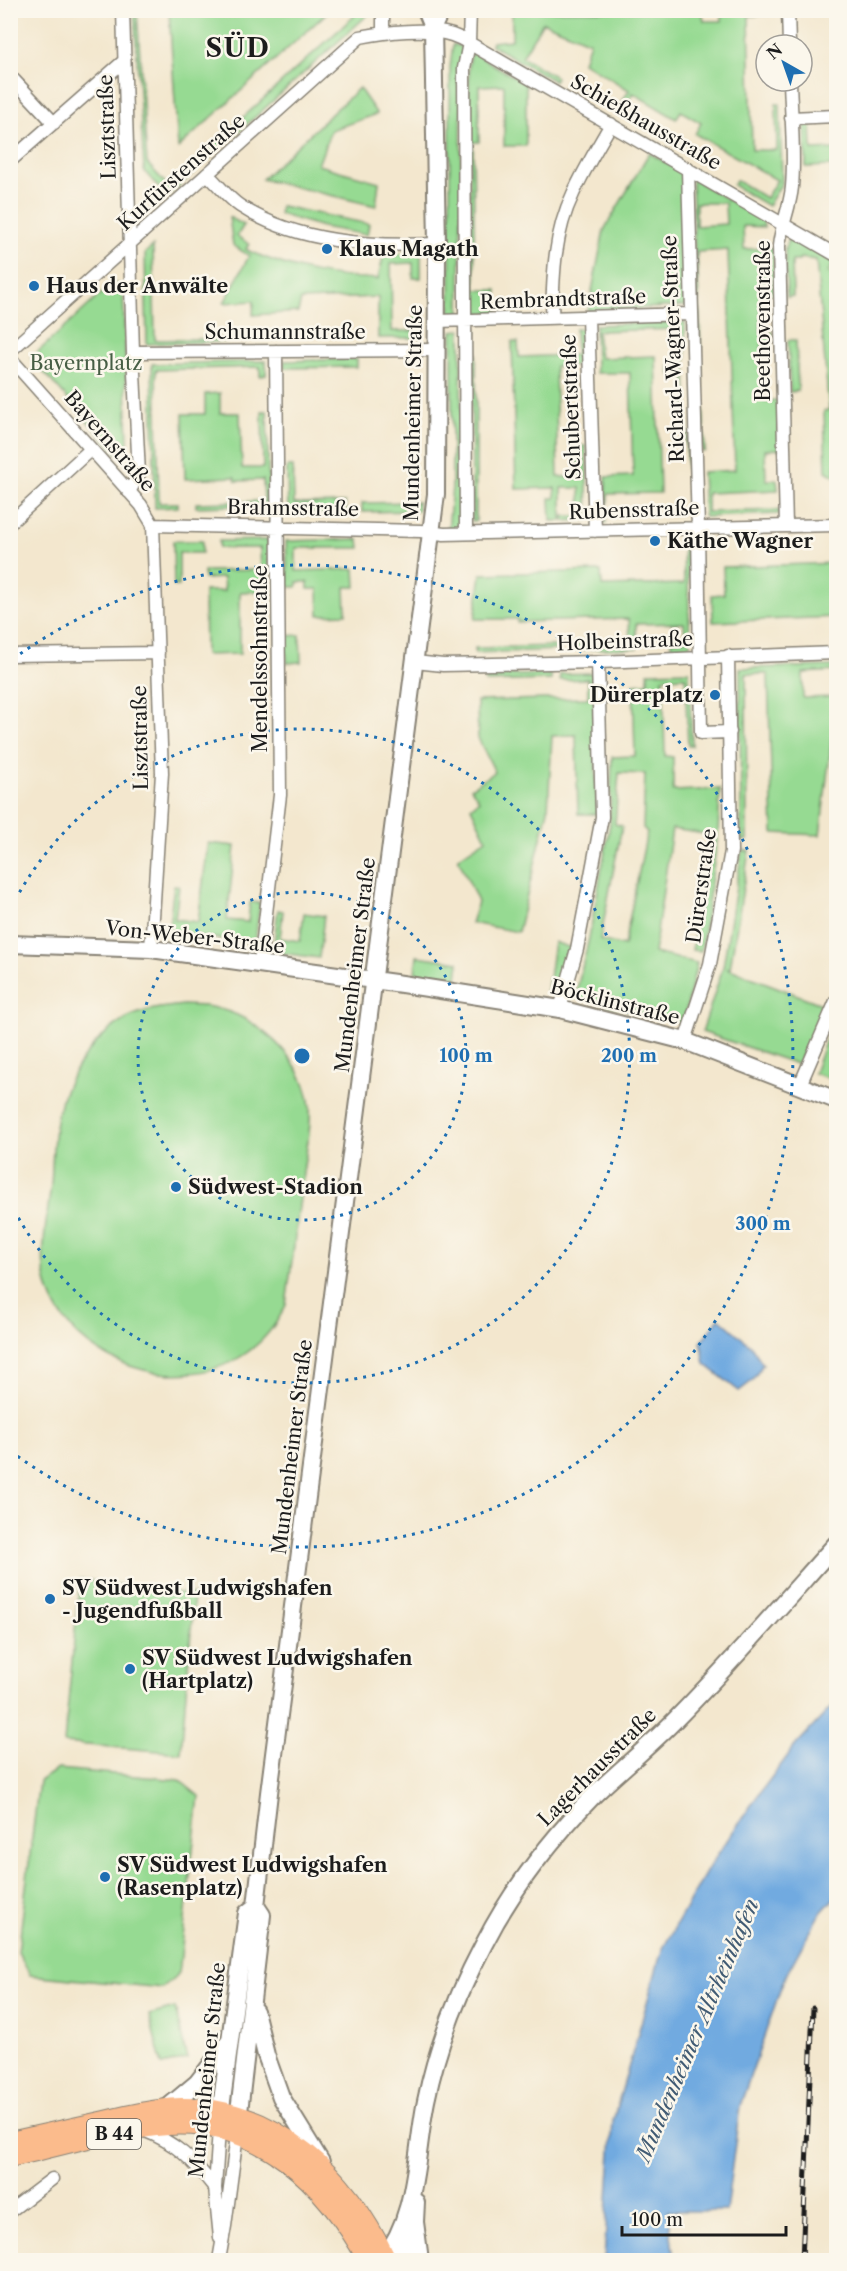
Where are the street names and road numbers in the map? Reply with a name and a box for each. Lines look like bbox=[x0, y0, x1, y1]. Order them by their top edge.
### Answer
street label: Schießhausstraße bbox=[566, 69, 726, 175]
street label: Lisztstraße bbox=[93, 74, 121, 180]
street label: Kurfürstenstraße bbox=[112, 109, 250, 235]
street label: Richard-Wagner-Straße bbox=[657, 235, 689, 463]
street label: Beethovenstraße bbox=[751, 240, 775, 402]
street label: Rembrandtstraße bbox=[479, 284, 647, 314]
street label: Mundenheimer Straße bbox=[399, 304, 427, 522]
street label: Schumannstraße bbox=[204, 320, 366, 344]
street label: Schubertstraße bbox=[556, 334, 586, 480]
street label: Bayernstraße bbox=[59, 385, 161, 497]
street label: Brahmsstraße bbox=[227, 495, 359, 521]
street label: Rubensstraße bbox=[568, 496, 700, 524]
street label: Mendelssohnstraße bbox=[248, 565, 272, 753]
street label: Holbeinstraße bbox=[556, 627, 694, 655]
street label: Lisztstraße bbox=[127, 685, 153, 791]
street label: Dürerstraße bbox=[681, 827, 721, 945]
street label: Mundenheimer Straße bbox=[330, 856, 380, 1074]
street label: Von-Weber-Straße bbox=[103, 916, 286, 958]
street label: Böcklinstraße bbox=[548, 974, 682, 1030]
street label: Mundenheimer Straße bbox=[267, 1338, 317, 1556]
street label: Lagerhausstraße bbox=[533, 1703, 661, 1831]
street label: Mundenheimer Straße bbox=[184, 1961, 230, 2179]
road number: B 44 bbox=[87, 2119, 141, 2149]

